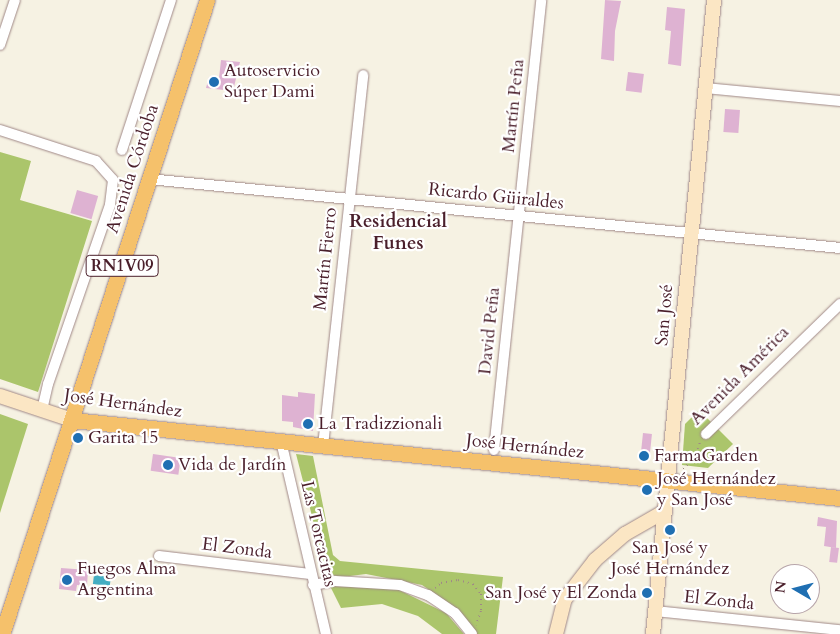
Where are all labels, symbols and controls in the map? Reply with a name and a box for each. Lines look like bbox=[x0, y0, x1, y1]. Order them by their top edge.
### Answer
street label: Martín Peña bbox=[498, 58, 530, 154]
place label: Autoservicio Súper Dami bbox=[224, 61, 320, 104]
marker: Autoservicio Súper Dami bbox=[208, 76, 220, 88]
street label: Avenida Córdoba bbox=[102, 102, 164, 236]
street label: Ricardo Güiraldes bbox=[427, 179, 565, 215]
street label: Martín Fierro bbox=[310, 206, 342, 312]
district label: Residencial Funes bbox=[349, 211, 447, 255]
road number: RN1V09 bbox=[84, 252, 160, 280]
street label: San José bbox=[652, 283, 678, 347]
street label: David Peña bbox=[475, 286, 505, 376]
street label: Avenida América bbox=[686, 322, 794, 430]
street label: José Hernández bbox=[63, 385, 183, 423]
place label: La Tradizzionali bbox=[318, 413, 442, 435]
marker: La Tradizzionali bbox=[302, 418, 314, 430]
place label: Garita 15 bbox=[88, 427, 158, 449]
street label: José Hernández bbox=[465, 430, 585, 464]
marker: Garita 15 bbox=[72, 432, 84, 444]
place label: FarmaGarden bbox=[654, 445, 758, 467]
marker: FarmaGarden bbox=[638, 450, 650, 462]
place label: Vida de Jardín bbox=[178, 454, 286, 476]
marker: Vida de Jardín bbox=[162, 459, 174, 471]
place label: José Hernández y San José bbox=[657, 469, 776, 512]
street label: Las Torcacitas bbox=[295, 479, 341, 589]
marker: José Hernández y San José bbox=[641, 484, 653, 496]
marker: San José y José Hernández bbox=[664, 524, 676, 536]
street label: El Zonda bbox=[201, 534, 273, 564]
place label: San José y José Hernández bbox=[611, 538, 729, 580]
place label: Fuegos Alma Argentina bbox=[77, 559, 176, 602]
north arrow bbox=[770, 564, 820, 614]
marker: Fuegos Alma Argentina bbox=[61, 574, 73, 586]
text: N bbox=[770, 580, 791, 594]
place label: San José y El Zonda bbox=[485, 582, 637, 604]
marker: San José y El Zonda bbox=[641, 587, 653, 599]
street label: El Zonda bbox=[683, 587, 755, 615]

